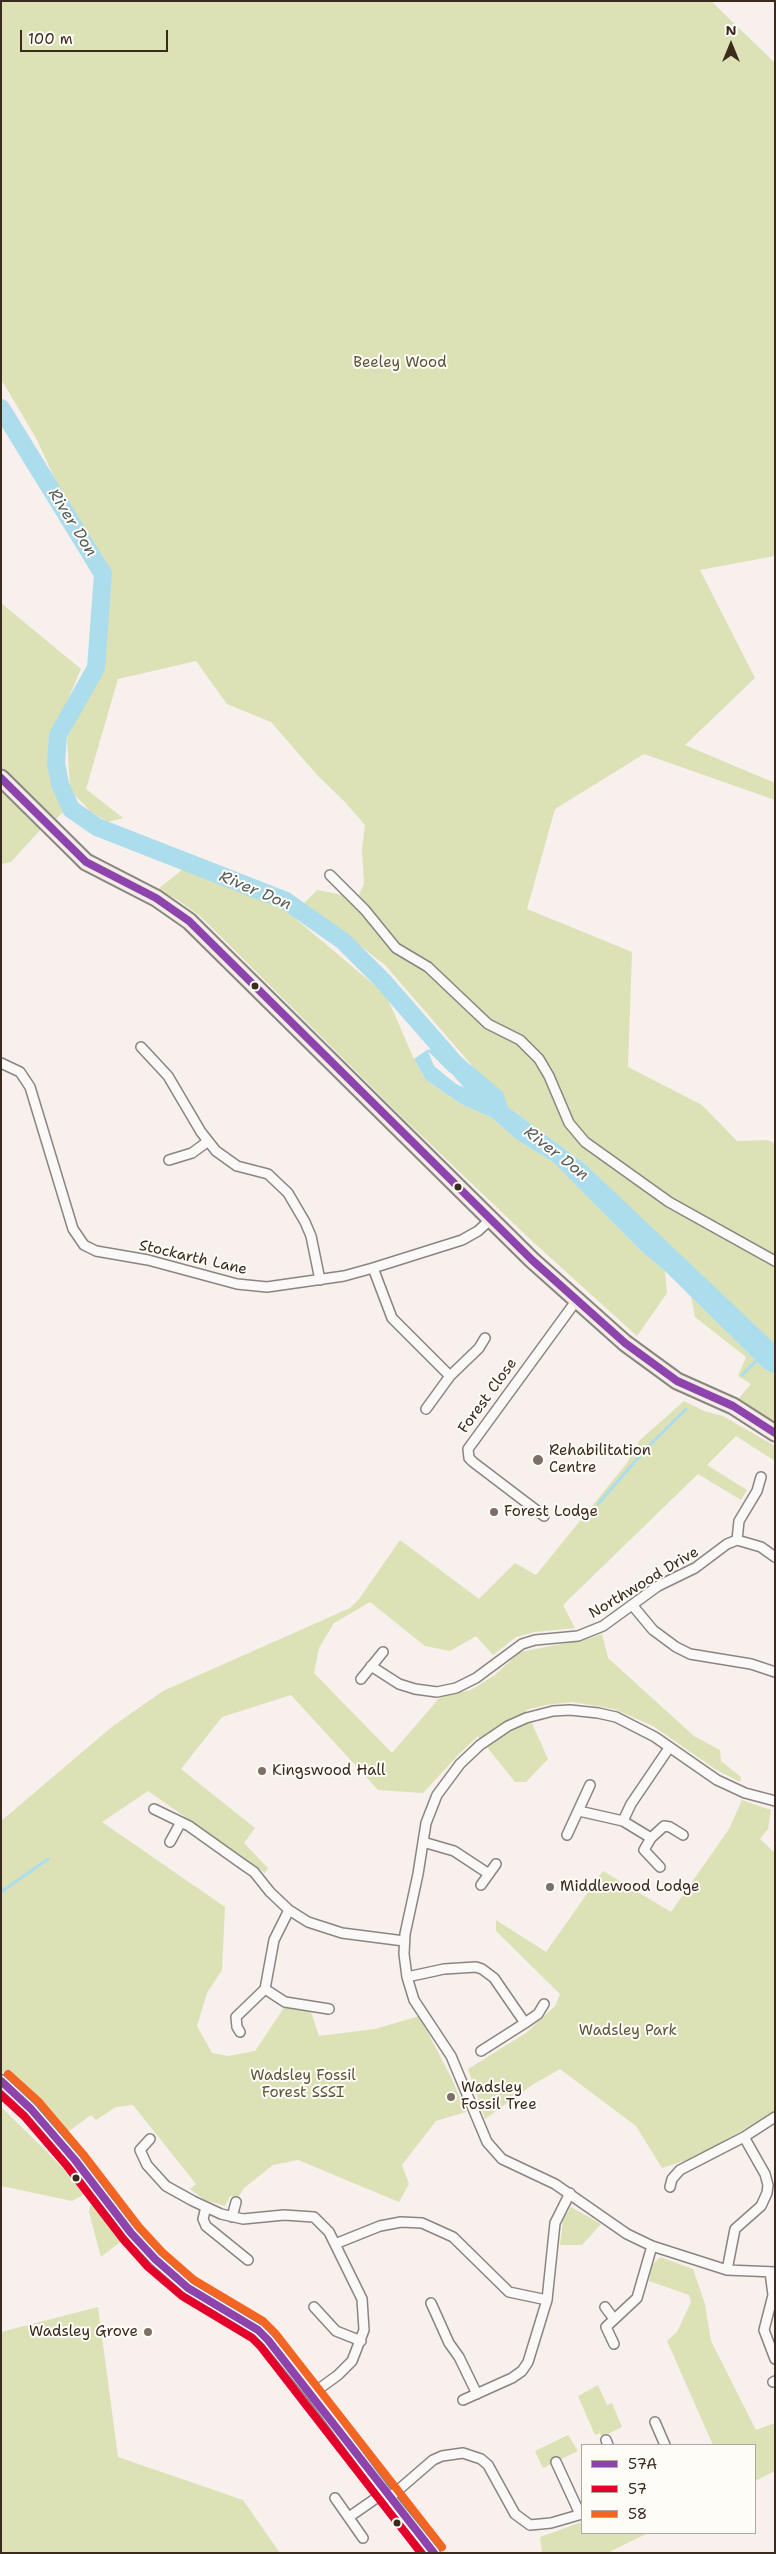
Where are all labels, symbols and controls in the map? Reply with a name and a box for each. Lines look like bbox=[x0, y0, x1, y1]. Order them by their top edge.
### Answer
scale bar bbox=[22, 20, 170, 52]
north arrow bbox=[706, 20, 756, 70]
text: N bbox=[725, 21, 737, 39]
text: 100 m bbox=[28, 29, 73, 49]
park label: Beeley Wood bbox=[353, 354, 447, 372]
water label: River Don bbox=[44, 486, 100, 560]
water label: River Don bbox=[216, 867, 294, 915]
unlabelled marker bbox=[250, 981, 260, 991]
water label: River Don bbox=[520, 1123, 592, 1185]
unlabelled marker bbox=[453, 1182, 463, 1192]
street label: Stockarth Lane bbox=[137, 1237, 249, 1279]
street label: Forest Close bbox=[455, 1355, 521, 1437]
place label: Rehabilitation Centre bbox=[549, 1442, 651, 1477]
marker: Rehabilitation Centre bbox=[531, 1453, 545, 1467]
place label: Forest Lodge bbox=[504, 1503, 598, 1521]
marker: Forest Lodge bbox=[488, 1506, 500, 1518]
street label: Northwood Drive bbox=[586, 1543, 702, 1623]
place label: Kingswood Hall bbox=[272, 1762, 386, 1780]
marker: Kingswood Hall bbox=[256, 1765, 268, 1777]
place label: Middlewood Lodge bbox=[560, 1878, 700, 1896]
marker: Middlewood Lodge bbox=[544, 1881, 556, 1893]
park label: Wadsley Park bbox=[579, 2022, 677, 2040]
park label: Wadsley Fossil Forest SSSI bbox=[250, 2067, 356, 2102]
place label: Wadsley Fossil Tree bbox=[461, 2079, 537, 2114]
marker: Wadsley Fossil Tree bbox=[445, 2091, 457, 2103]
unlabelled marker bbox=[71, 2173, 81, 2183]
place label: Wadsley Grove bbox=[29, 2323, 138, 2341]
marker: Wadsley Grove bbox=[142, 2326, 154, 2338]
legend bbox=[581, 2444, 756, 2534]
text: 57A bbox=[628, 2454, 657, 2474]
text: 57 bbox=[628, 2479, 647, 2499]
text: 58 bbox=[628, 2504, 647, 2524]
unlabelled marker bbox=[392, 2518, 402, 2528]

